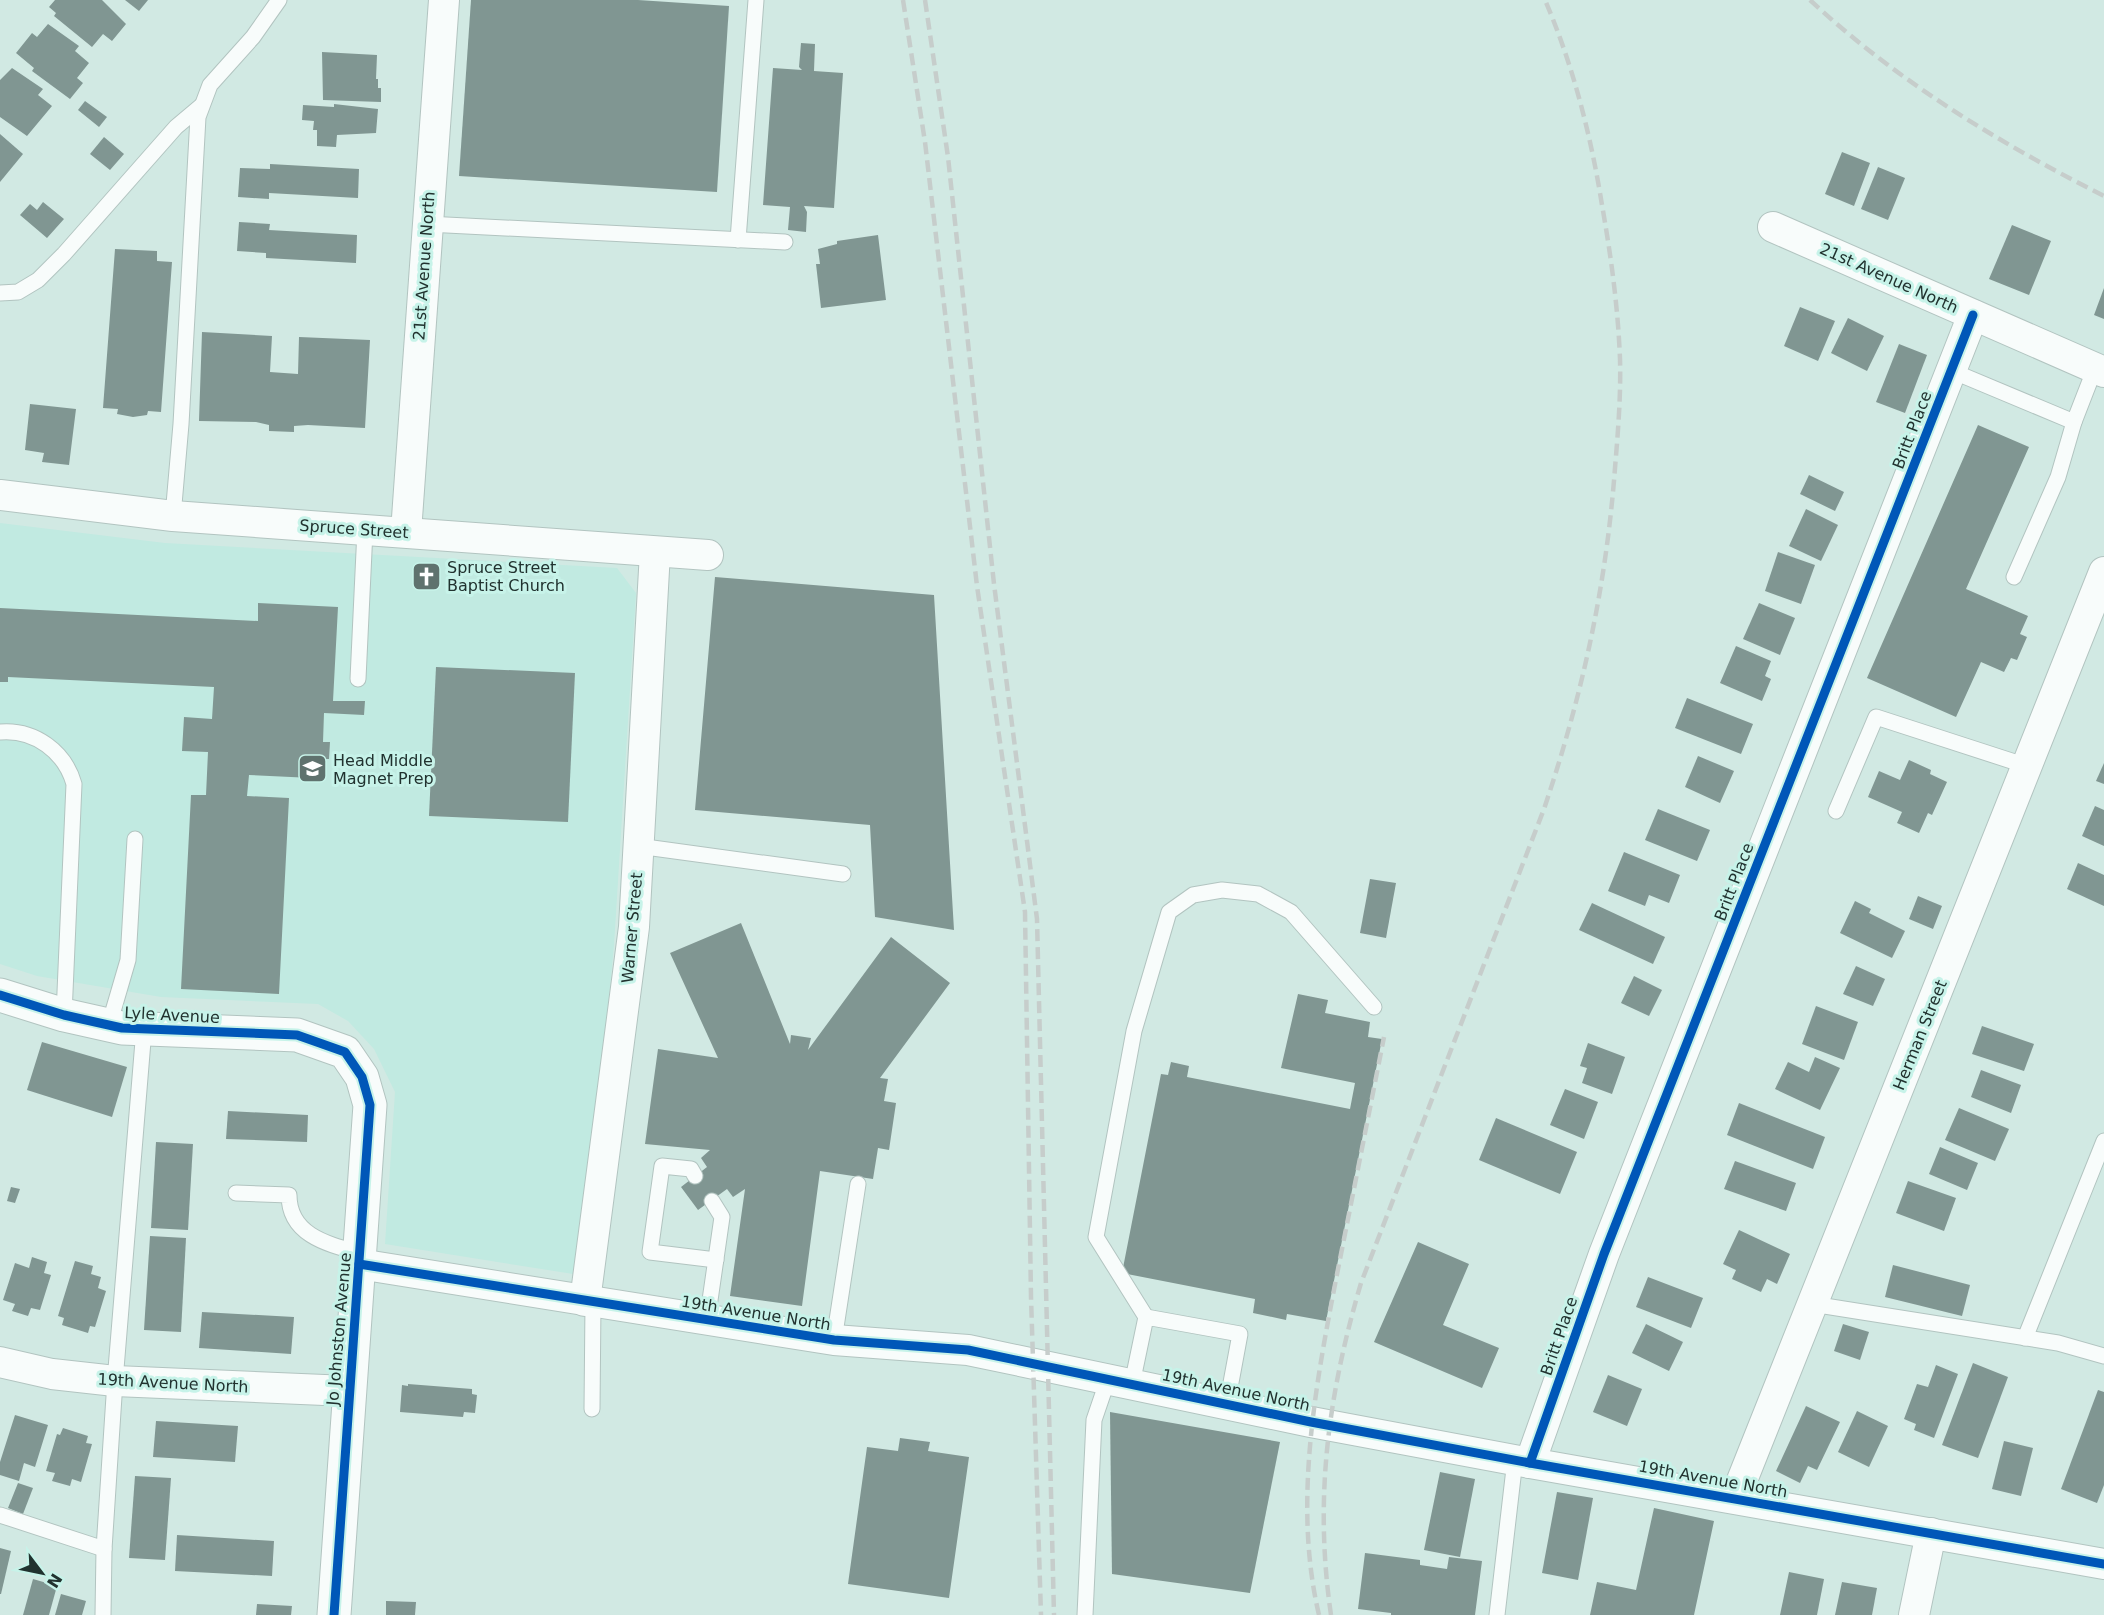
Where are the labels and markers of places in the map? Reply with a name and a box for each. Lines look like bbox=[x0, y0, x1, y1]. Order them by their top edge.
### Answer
place label: Spruce Street Baptist Church bbox=[447, 558, 565, 595]
church icon: Spruce Street Baptist Church bbox=[410, 560, 442, 592]
place label: Head Middle Magnet Prep bbox=[333, 751, 434, 788]
school or university icon: Head Middle Magnet Prep bbox=[296, 753, 328, 785]

